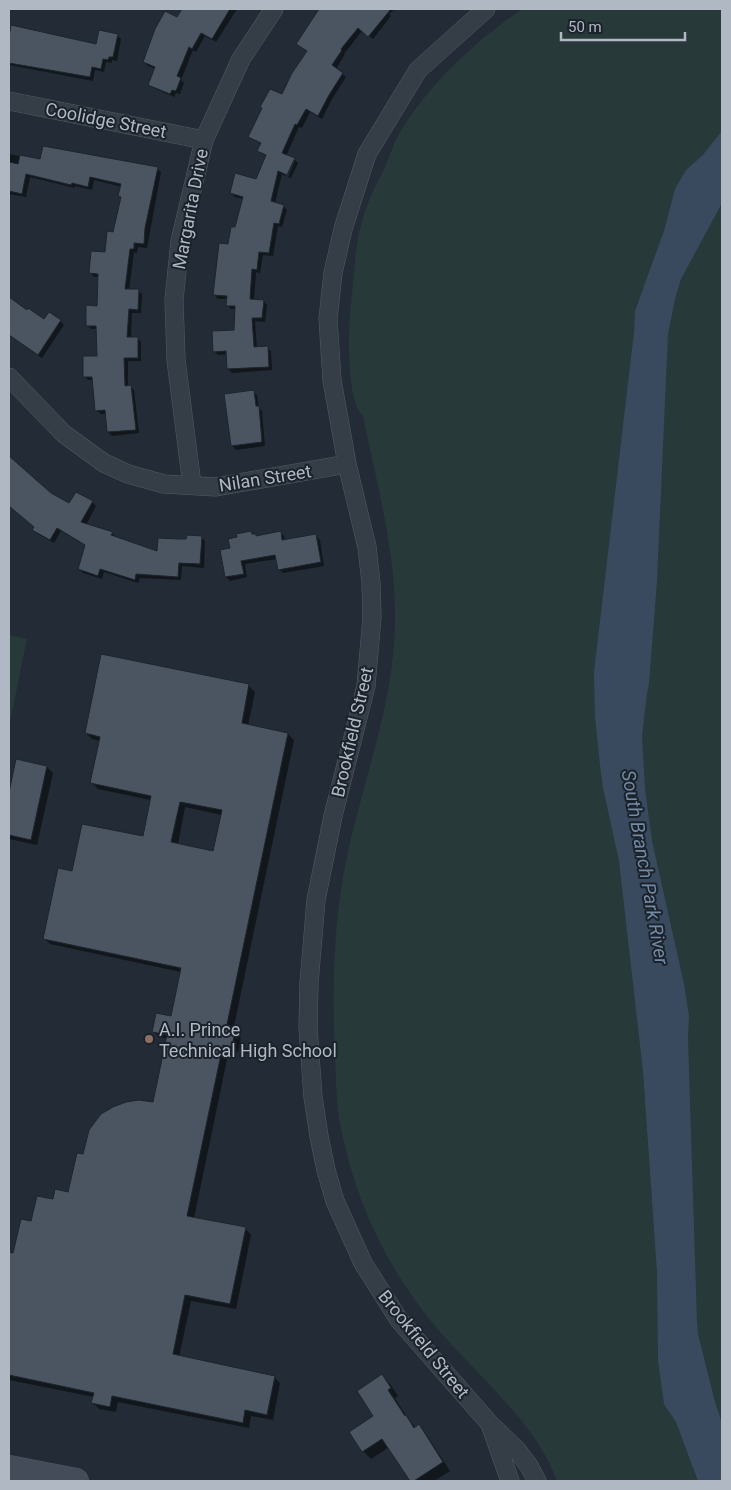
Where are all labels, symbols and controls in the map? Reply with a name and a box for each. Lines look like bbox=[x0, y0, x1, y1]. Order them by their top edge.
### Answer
scale bar bbox=[561, 10, 685, 42]
text: 50 m bbox=[568, 18, 602, 36]
street label: Coolidge Street bbox=[44, 98, 168, 142]
street label: Margarita Drive bbox=[168, 147, 212, 271]
street label: Nilan Street bbox=[217, 460, 313, 496]
street label: Brookfield Street bbox=[327, 665, 377, 799]
water label: South Branch Park River bbox=[617, 768, 674, 967]
place label: A.I. Prince Technical High School bbox=[159, 1019, 337, 1061]
marker: A.I. Prince Technical High School bbox=[143, 1033, 155, 1045]
street label: Brookfield Street bbox=[374, 1286, 474, 1402]

